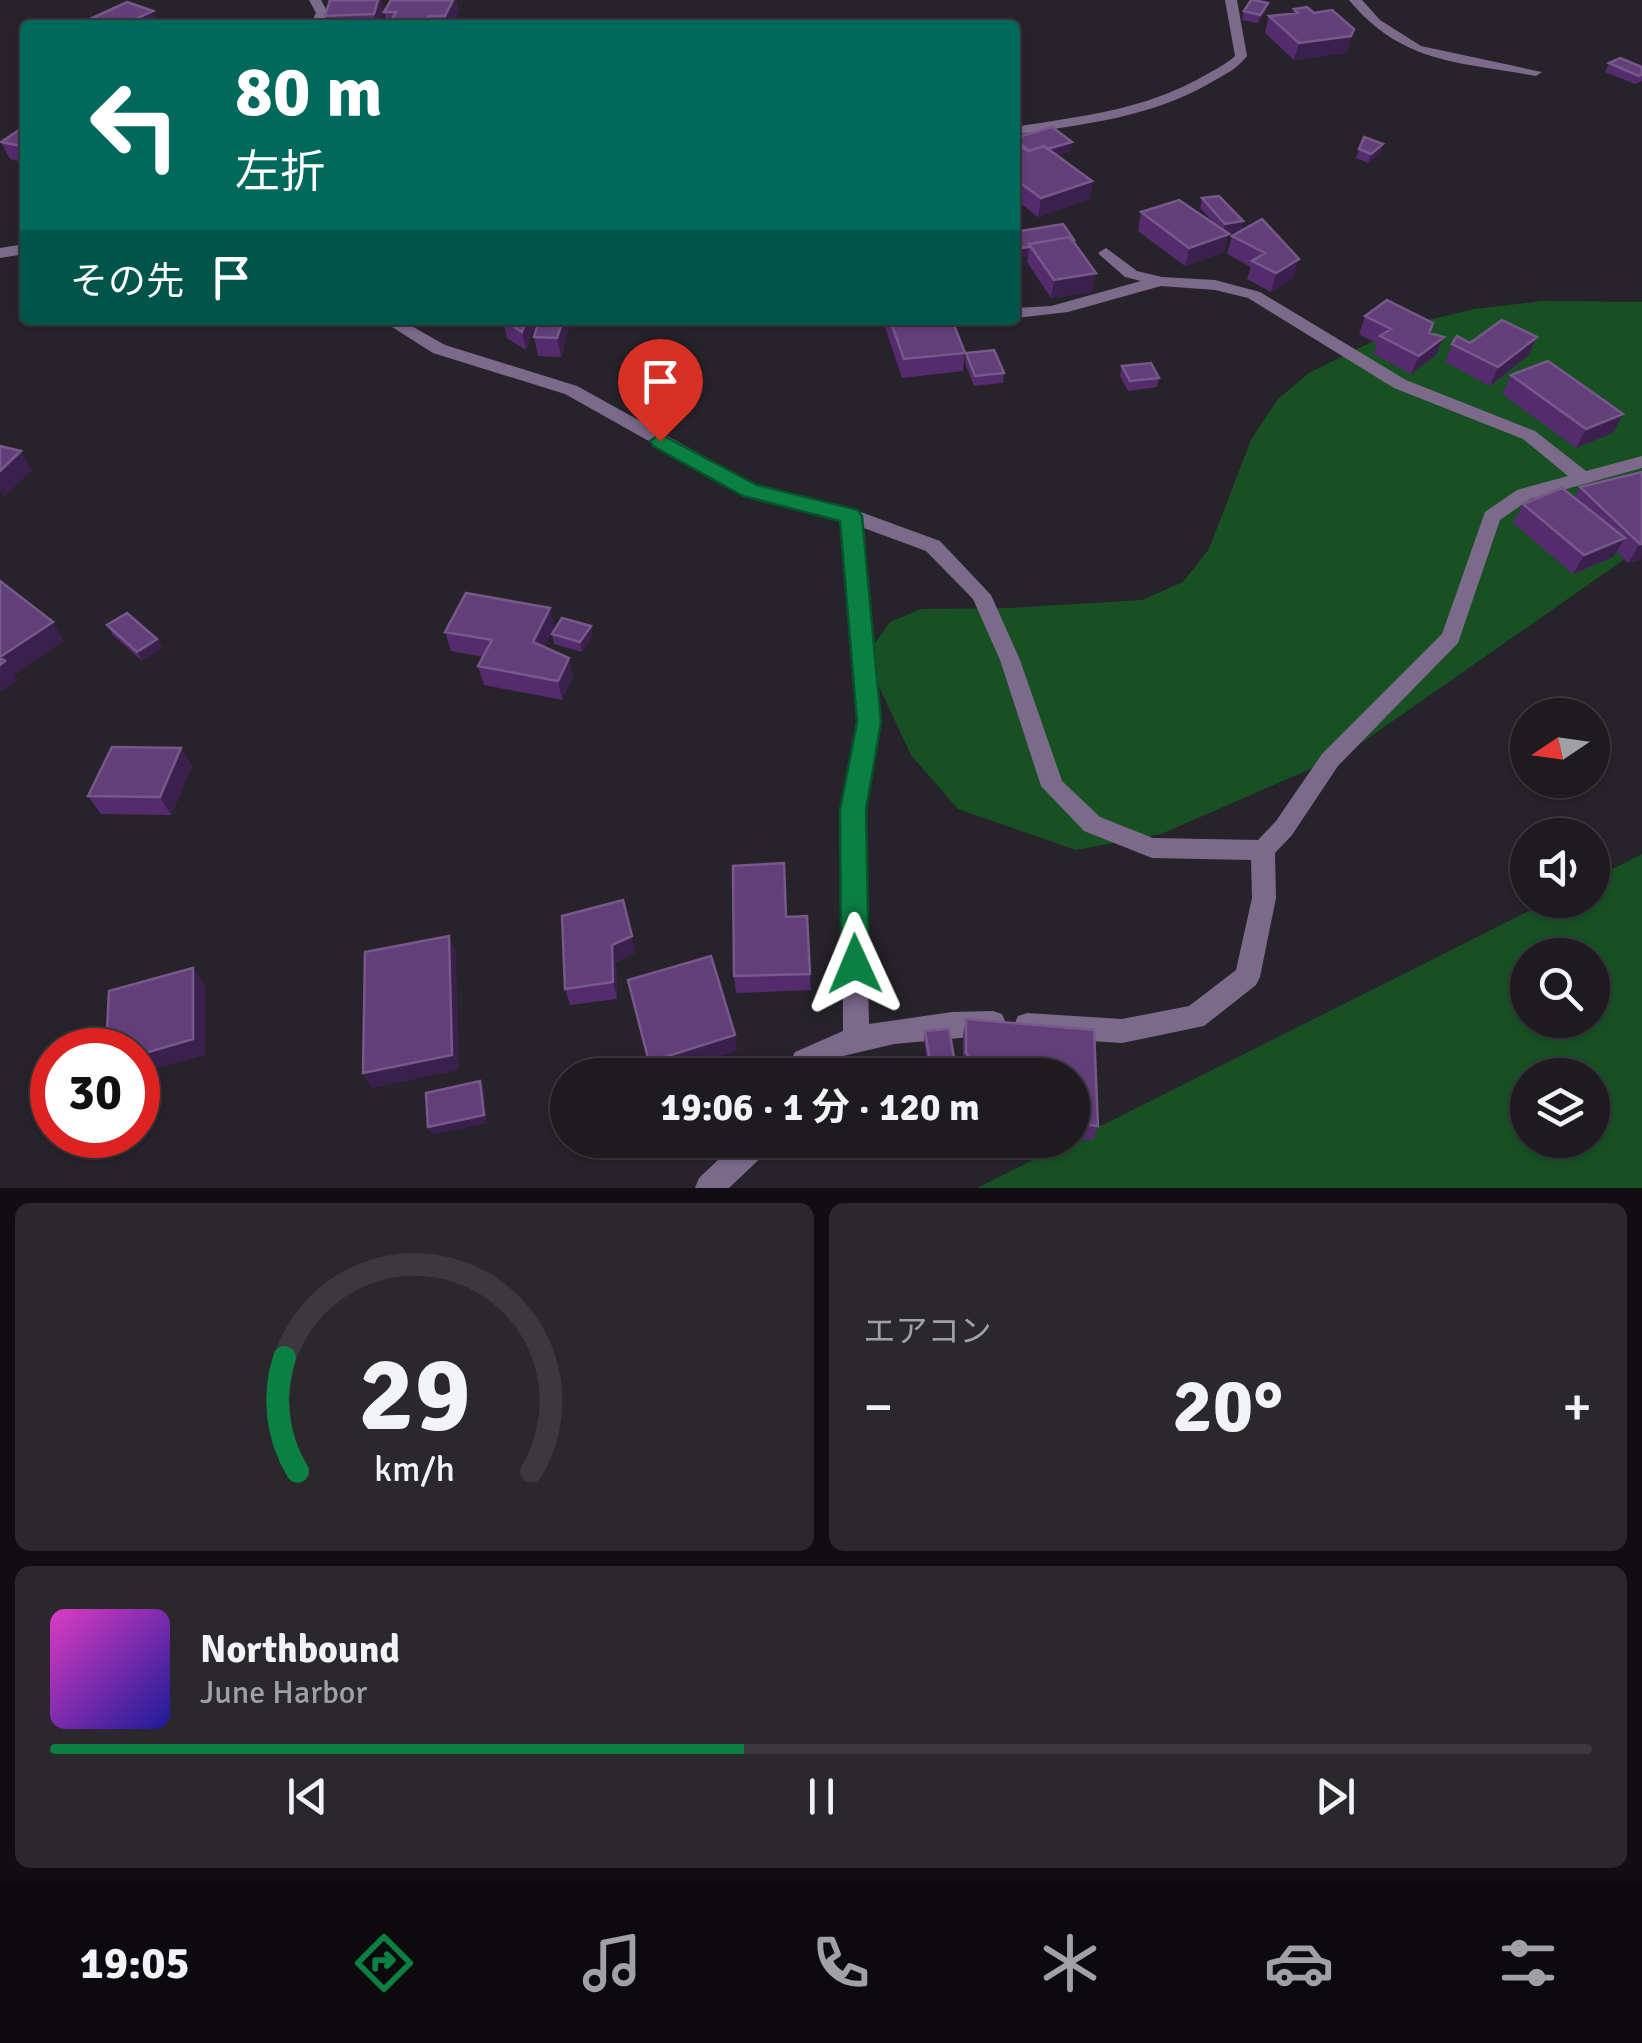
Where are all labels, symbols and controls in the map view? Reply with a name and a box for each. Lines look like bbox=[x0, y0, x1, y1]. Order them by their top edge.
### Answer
text: 80 m bbox=[235, 49, 383, 135]
icon: left bbox=[70, 60, 200, 190]
text: 左折 bbox=[235, 145, 325, 200]
icon: arrive bbox=[204, 250, 259, 305]
text: その先 bbox=[70, 258, 184, 305]
pin bbox=[618, 339, 703, 442]
icon: arrive bbox=[633, 354, 688, 409]
north arrow bbox=[1510, 698, 1610, 798]
map controls bbox=[1510, 698, 1610, 1158]
button: sound bbox=[1510, 818, 1610, 918]
position arrow bbox=[803, 912, 907, 1016]
button: search bbox=[1510, 938, 1610, 1038]
speed limit sign: 30 bbox=[30, 1028, 160, 1158]
button: layers bbox=[1510, 1058, 1610, 1158]
text: 19:06 · 1 分 · 120 m bbox=[660, 1084, 980, 1131]
text: エアコン bbox=[864, 1312, 992, 1351]
text: 29 bbox=[358, 1331, 470, 1459]
text: 20° bbox=[1172, 1360, 1283, 1453]
text: − bbox=[864, 1373, 893, 1441]
text: + bbox=[1562, 1373, 1592, 1441]
text: km/h bbox=[374, 1447, 455, 1491]
text: Northbound bbox=[200, 1626, 400, 1673]
text: June Harbor bbox=[200, 1673, 367, 1712]
icon: previous bbox=[280, 1769, 335, 1824]
icon: pause bbox=[794, 1769, 849, 1824]
icon: next bbox=[1308, 1769, 1363, 1824]
icon: directions bbox=[349, 1928, 419, 1998]
icon: music bbox=[577, 1928, 647, 1998]
icon: phone bbox=[806, 1928, 876, 1998]
icon: climate bbox=[1035, 1928, 1105, 1998]
icon: car bbox=[1264, 1928, 1334, 1998]
icon: filters bbox=[1493, 1928, 1563, 1998]
text: 19:05 bbox=[79, 1936, 190, 1991]

